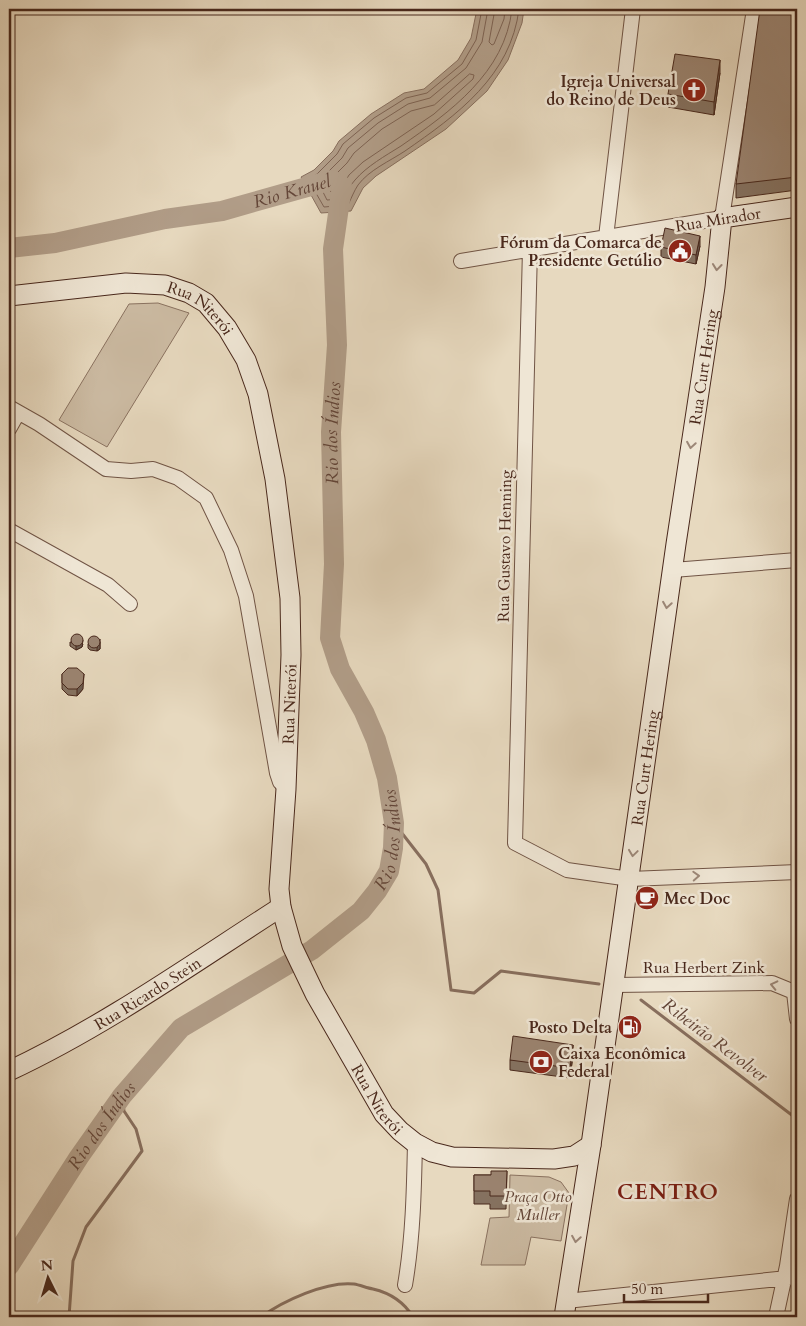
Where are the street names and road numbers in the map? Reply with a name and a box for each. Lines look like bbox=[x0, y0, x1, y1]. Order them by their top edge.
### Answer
street label: Rua Mirador bbox=[674, 202, 763, 238]
street label: Rua Niterói bbox=[164, 276, 239, 340]
street label: Rua Curt Hering bbox=[684, 308, 723, 426]
street label: Rua Gustavo Henning bbox=[493, 470, 517, 622]
street label: Rua Niterói bbox=[278, 663, 302, 745]
street label: Rua Curt Hering bbox=[626, 709, 664, 827]
street label: Rua Ricardo Stein bbox=[90, 952, 206, 1036]
street label: Rua Herbert Zink bbox=[643, 957, 766, 979]
street label: Rua Niterói bbox=[346, 1060, 408, 1140]

